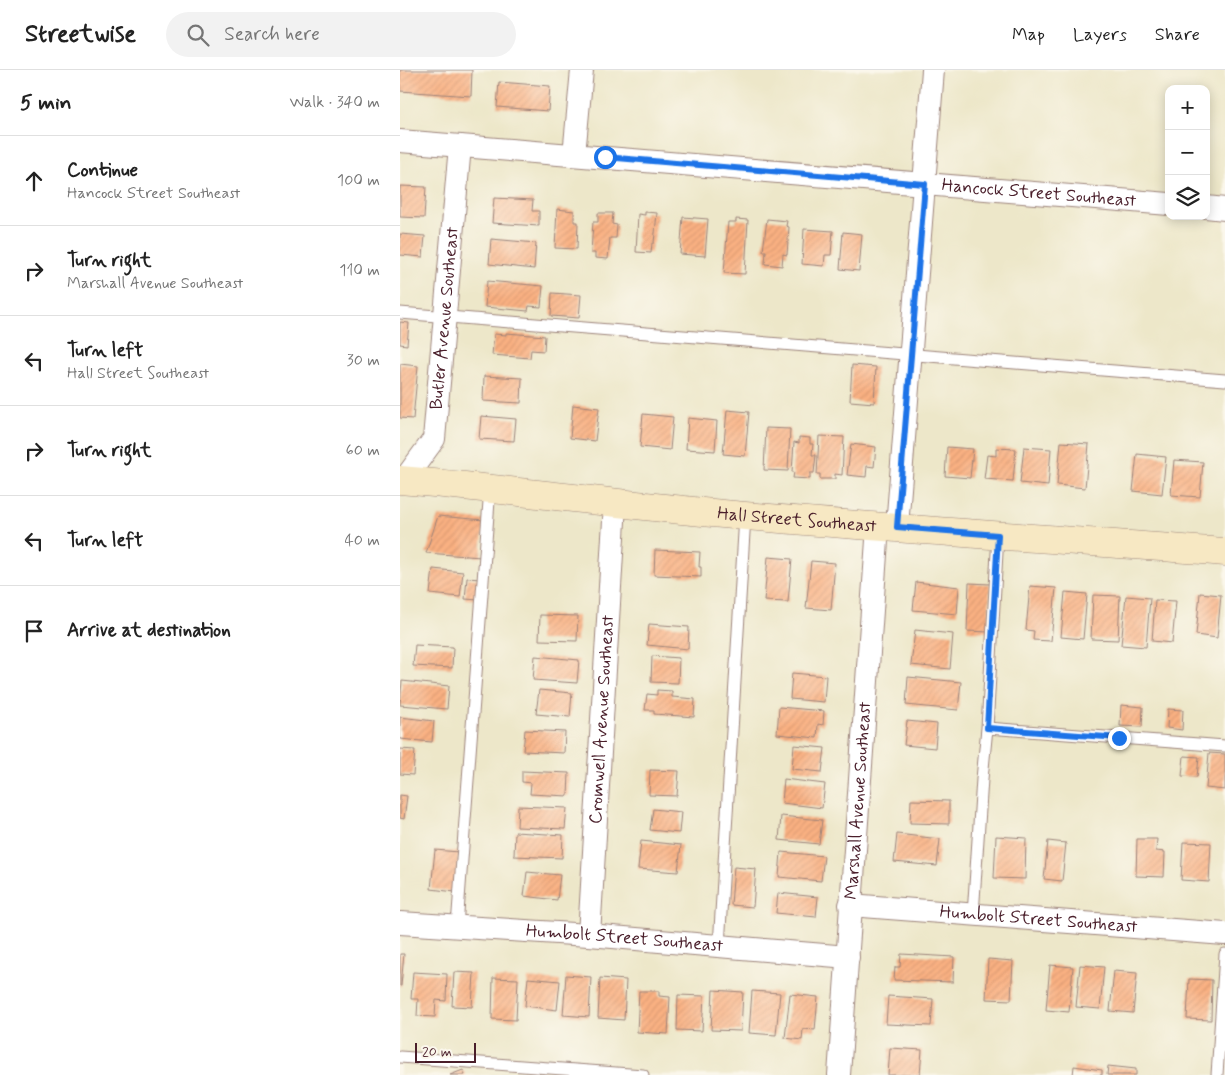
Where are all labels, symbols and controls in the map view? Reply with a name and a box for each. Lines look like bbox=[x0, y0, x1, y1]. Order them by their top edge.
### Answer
search box bbox=[166, 12, 516, 57]
text: Streetwise bbox=[25, 19, 136, 50]
icon: search bbox=[184, 21, 212, 49]
text: Search here bbox=[224, 22, 320, 47]
text: Map bbox=[1012, 23, 1045, 47]
text: Layers bbox=[1073, 23, 1127, 47]
text: Share bbox=[1155, 23, 1200, 47]
map controls bbox=[1165, 85, 1210, 220]
button: + bbox=[1165, 85, 1210, 130]
text: 5 min bbox=[20, 89, 72, 117]
text: Walk · 340 m bbox=[290, 92, 380, 113]
button: − bbox=[1165, 130, 1210, 175]
route start bbox=[594, 146, 617, 169]
text: Continue bbox=[67, 158, 138, 183]
icon: ahead bbox=[20, 167, 48, 195]
text: 100 m bbox=[337, 170, 380, 191]
street label: Hancock Street Southeast bbox=[941, 173, 1138, 213]
button: layers bbox=[1165, 175, 1210, 220]
text: Hancock Street Southeast bbox=[67, 183, 240, 204]
street label: Butler Avenue Southeast bbox=[425, 225, 465, 411]
text: Turn right bbox=[67, 248, 151, 273]
icon: right bbox=[20, 257, 48, 285]
text: 110 m bbox=[339, 260, 380, 281]
text: Marshall Avenue Southeast bbox=[67, 273, 243, 294]
text: Turn left bbox=[67, 338, 143, 363]
icon: left bbox=[20, 347, 48, 375]
text: 30 m bbox=[347, 350, 380, 371]
text: Hall Street Southeast bbox=[67, 363, 209, 384]
icon: right bbox=[20, 437, 48, 465]
text: Turn right bbox=[67, 438, 151, 463]
text: 60 m bbox=[346, 440, 380, 461]
street label: Hall Street Southeast bbox=[716, 502, 878, 539]
icon: left bbox=[20, 527, 48, 555]
text: Turn left bbox=[67, 528, 143, 553]
text: 40 m bbox=[344, 530, 380, 551]
street label: Cromwell Avenue Southeast bbox=[584, 614, 620, 825]
icon: arrive bbox=[20, 617, 48, 645]
text: Arrive at destination bbox=[67, 618, 231, 643]
street label: Marshall Avenue Southeast bbox=[839, 700, 878, 901]
route end bbox=[1108, 727, 1131, 750]
street label: Humbolt Street Southeast bbox=[939, 900, 1139, 939]
street label: Humbolt Street Southeast bbox=[525, 919, 725, 958]
scale bar bbox=[415, 1040, 476, 1063]
text: 20 m bbox=[422, 1043, 452, 1061]

